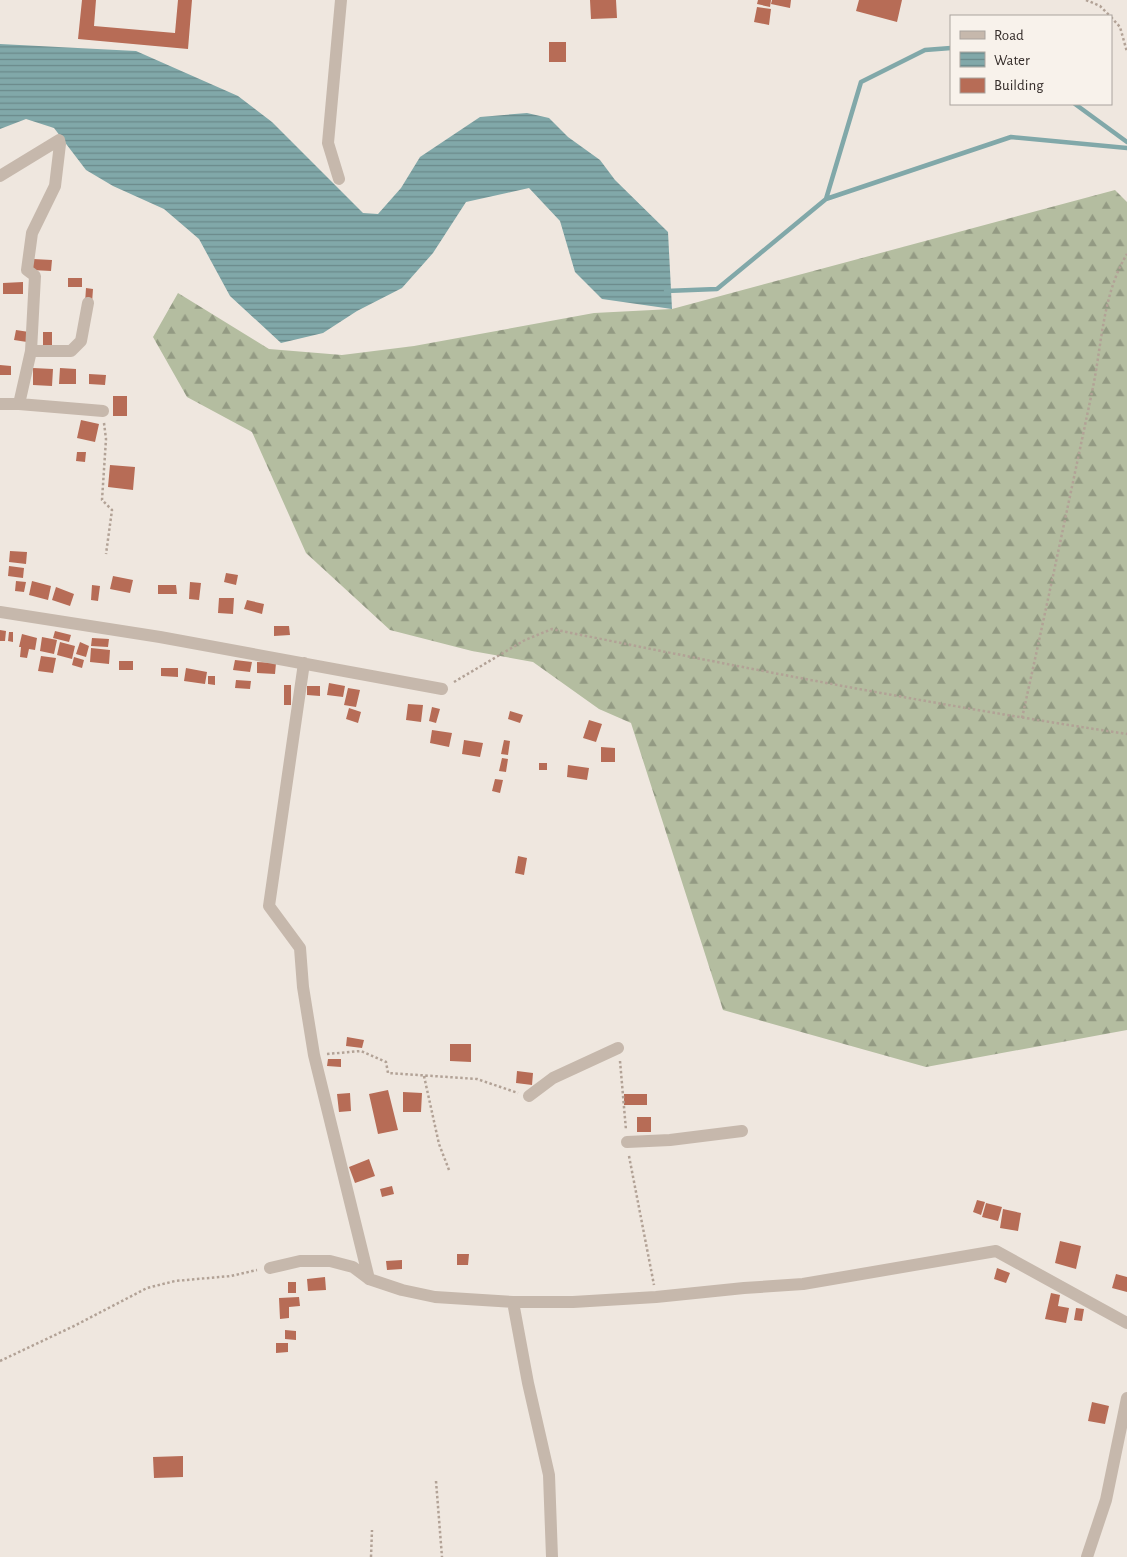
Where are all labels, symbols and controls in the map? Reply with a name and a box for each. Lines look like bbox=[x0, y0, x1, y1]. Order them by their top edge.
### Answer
legend bbox=[950, 15, 1112, 105]
text: Road bbox=[994, 28, 1024, 43]
text: Water bbox=[994, 53, 1030, 68]
text: Building bbox=[994, 78, 1044, 93]

